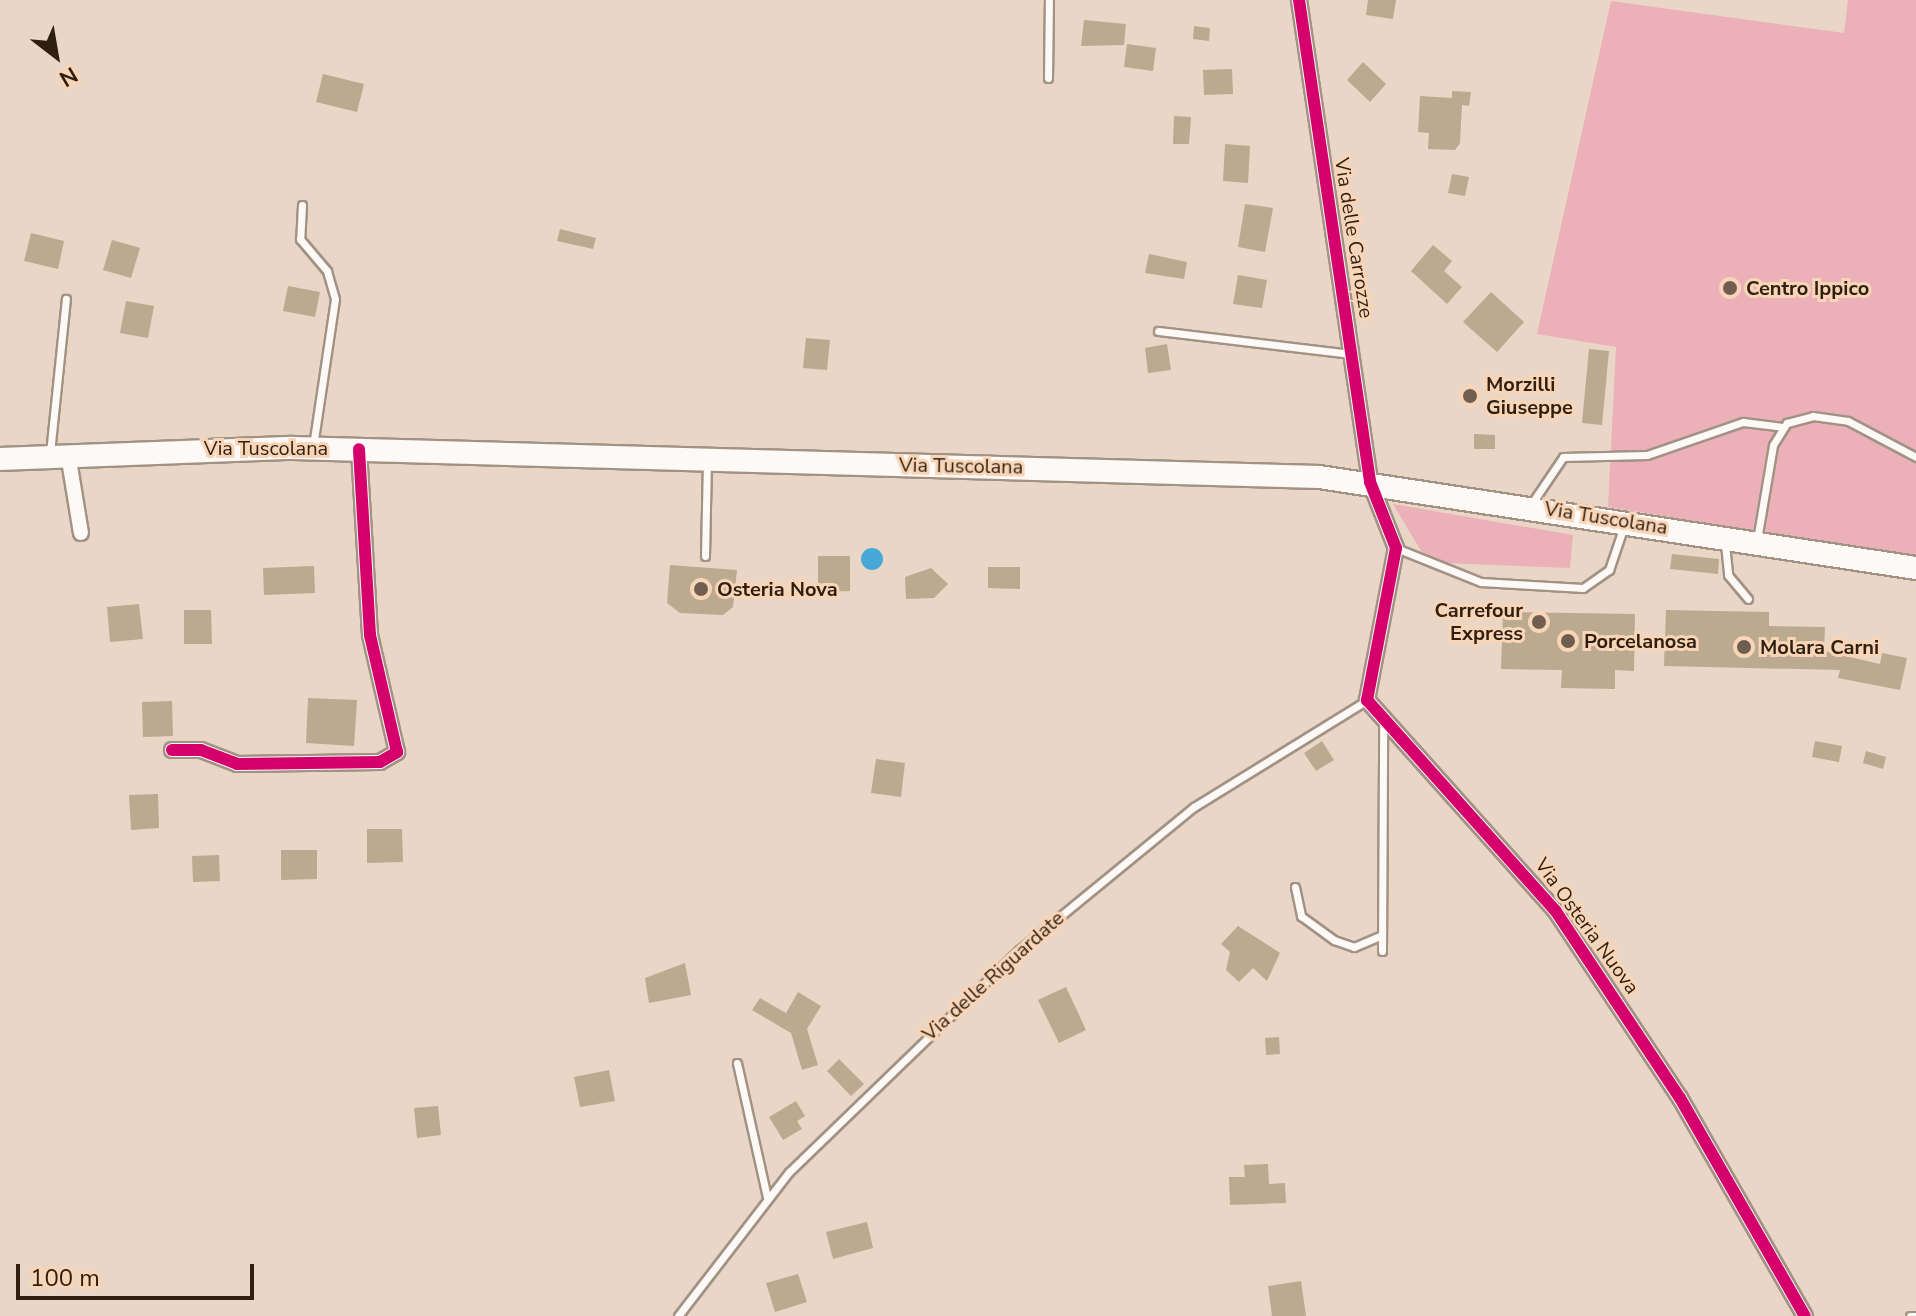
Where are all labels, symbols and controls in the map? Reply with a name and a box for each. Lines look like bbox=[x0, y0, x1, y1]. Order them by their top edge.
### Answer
north arrow bbox=[16, 16, 96, 96]
text: N bbox=[54, 59, 83, 94]
street label: Via delle Carrozze bbox=[1329, 156, 1379, 320]
place label: Centro Ippico bbox=[1746, 276, 1869, 300]
marker: Centro Ippico bbox=[1721, 279, 1739, 297]
place label: Morzilli Giuseppe bbox=[1486, 372, 1573, 419]
marker: Morzilli Giuseppe bbox=[1461, 387, 1479, 405]
street label: Via Tuscolana bbox=[204, 436, 328, 460]
street label: Via Tuscolana bbox=[899, 453, 1023, 479]
street label: Via Tuscolana bbox=[1543, 496, 1669, 540]
place label: Osteria Nova bbox=[717, 577, 838, 601]
marker: Osteria Nova bbox=[692, 580, 710, 598]
place label: Carrefour Express bbox=[1435, 598, 1523, 645]
marker: Carrefour Express bbox=[1530, 613, 1548, 631]
place label: Porcelanosa bbox=[1584, 629, 1697, 653]
marker: Porcelanosa bbox=[1559, 632, 1577, 650]
place label: Molara Carni bbox=[1760, 635, 1879, 659]
marker: Molara Carni bbox=[1735, 638, 1753, 656]
street label: Via Osteria Nuova bbox=[1530, 853, 1644, 999]
street label: Via delle Riguardate bbox=[917, 906, 1069, 1046]
scale bar bbox=[20, 1248, 258, 1298]
text: 100 m bbox=[30, 1262, 100, 1294]

